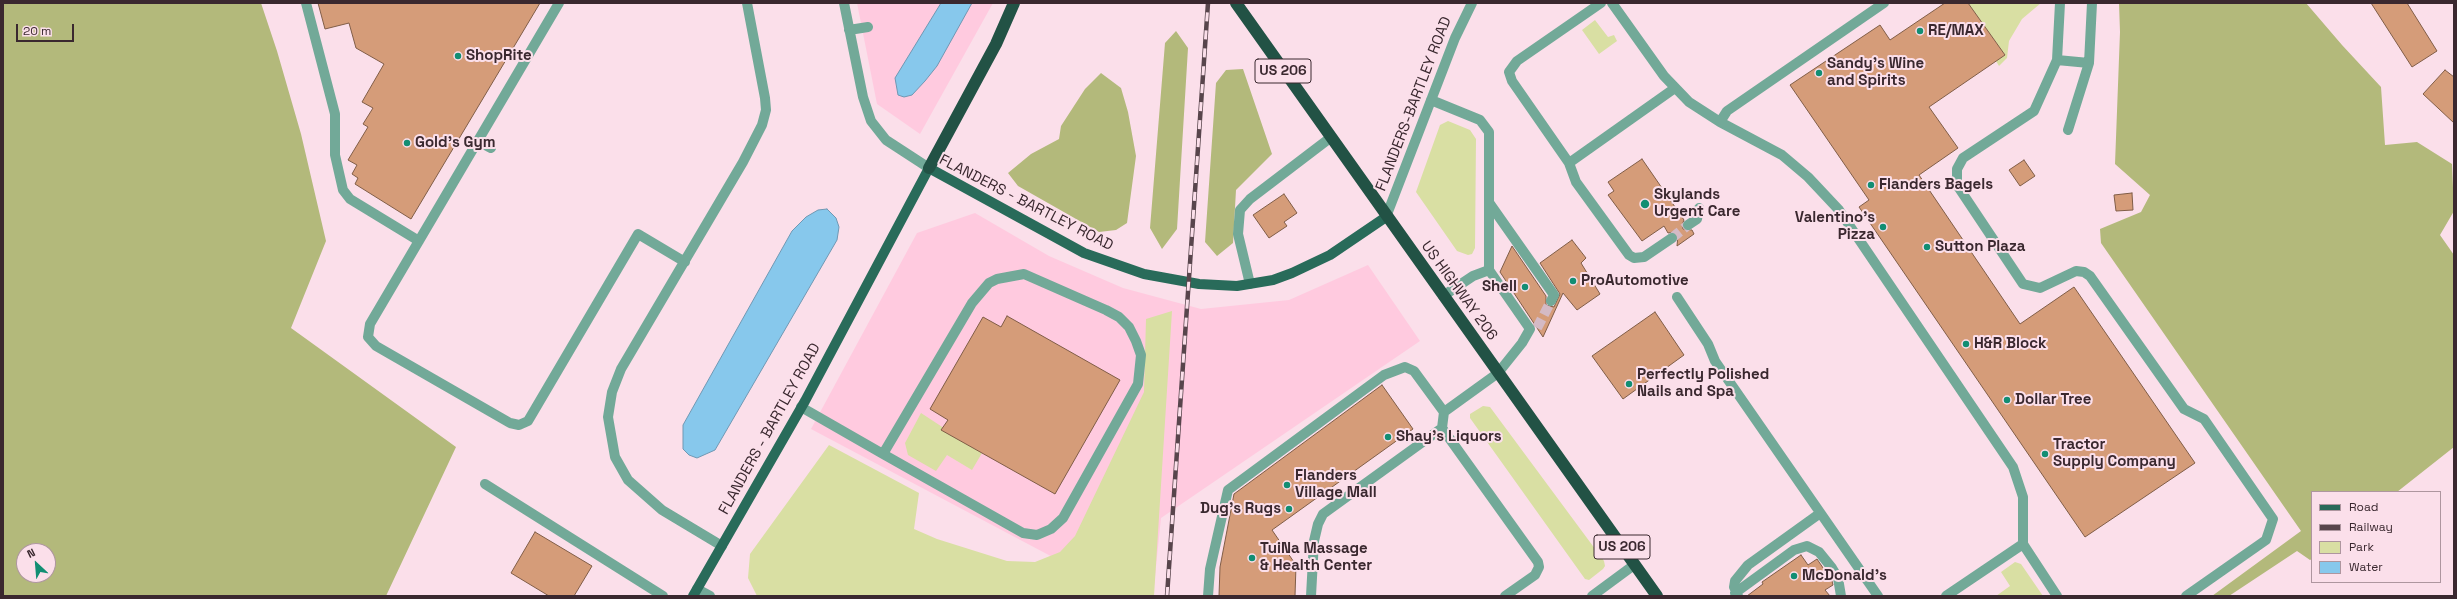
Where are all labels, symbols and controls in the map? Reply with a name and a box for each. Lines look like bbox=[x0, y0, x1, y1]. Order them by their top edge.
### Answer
street label: FLANDERS-BARTLEY ROAD bbox=[1372, 14, 1456, 194]
scale bar bbox=[18, 16, 76, 42]
place label: RE/MAX bbox=[1928, 22, 1984, 40]
text: 20 m bbox=[23, 23, 51, 39]
marker: RE/MAX bbox=[1915, 26, 1925, 36]
place label: ShopRite bbox=[466, 47, 532, 65]
marker: ShopRite bbox=[453, 51, 463, 61]
place label: Sandy's Wine and Spirits bbox=[1827, 55, 1924, 90]
road number: US 206 bbox=[1255, 59, 1311, 83]
marker: Sandy's Wine and Spirits bbox=[1814, 68, 1824, 78]
place label: Gold's Gym bbox=[415, 134, 496, 152]
marker: Gold's Gym bbox=[402, 138, 412, 148]
street label: FLANDERS - BARTLEY ROAD bbox=[936, 151, 1116, 255]
place label: Flanders Bagels bbox=[1879, 176, 1993, 194]
marker: Flanders Bagels bbox=[1866, 180, 1876, 190]
place label: Skylands Urgent Care bbox=[1654, 186, 1740, 221]
marker: Skylands Urgent Care bbox=[1639, 198, 1651, 210]
place label: Valentino's Pizza bbox=[1795, 209, 1875, 244]
marker: Valentino's Pizza bbox=[1878, 222, 1888, 232]
street label: US HIGHWAY 206 bbox=[1417, 238, 1501, 344]
place label: Sutton Plaza bbox=[1935, 238, 2025, 256]
marker: Sutton Plaza bbox=[1922, 242, 1932, 252]
place label: ProAutomotive bbox=[1581, 272, 1689, 290]
marker: ProAutomotive bbox=[1568, 276, 1578, 286]
place label: Shell bbox=[1482, 278, 1517, 296]
marker: Shell bbox=[1520, 282, 1530, 292]
place label: H&R Block bbox=[1974, 335, 2046, 353]
marker: H&R Block bbox=[1961, 339, 1971, 349]
street label: FLANDERS - BARTLEY ROAD bbox=[715, 340, 825, 518]
place label: Perfectly Polished Nails and Spa bbox=[1637, 366, 1769, 401]
marker: Perfectly Polished Nails and Spa bbox=[1624, 379, 1634, 389]
place label: Dollar Tree bbox=[2015, 391, 2091, 409]
marker: Dollar Tree bbox=[2002, 395, 2012, 405]
place label: Shay's Liquors bbox=[1396, 428, 1502, 446]
marker: Shay's Liquors bbox=[1383, 432, 1393, 442]
place label: Tractor Supply Company bbox=[2053, 436, 2176, 471]
marker: Tractor Supply Company bbox=[2040, 449, 2050, 459]
place label: Flanders Village Mall bbox=[1295, 467, 1377, 502]
marker: Flanders Village Mall bbox=[1282, 480, 1292, 490]
legend bbox=[2311, 491, 2441, 583]
text: Road bbox=[2349, 499, 2378, 515]
place label: Dug's Rugs bbox=[1200, 500, 1281, 518]
marker: Dug's Rugs bbox=[1284, 504, 1294, 514]
text: Railway bbox=[2349, 519, 2393, 535]
road number: US 206 bbox=[1594, 535, 1650, 559]
text: Park bbox=[2349, 539, 2374, 555]
place label: TuiNa Massage & Health Center bbox=[1260, 540, 1372, 575]
north arrow bbox=[16, 543, 56, 583]
text: N bbox=[25, 545, 38, 561]
marker: TuiNa Massage & Health Center bbox=[1247, 553, 1257, 563]
text: Water bbox=[2349, 559, 2383, 575]
place label: McDonald's bbox=[1802, 567, 1887, 585]
marker: McDonald's bbox=[1789, 571, 1799, 581]

